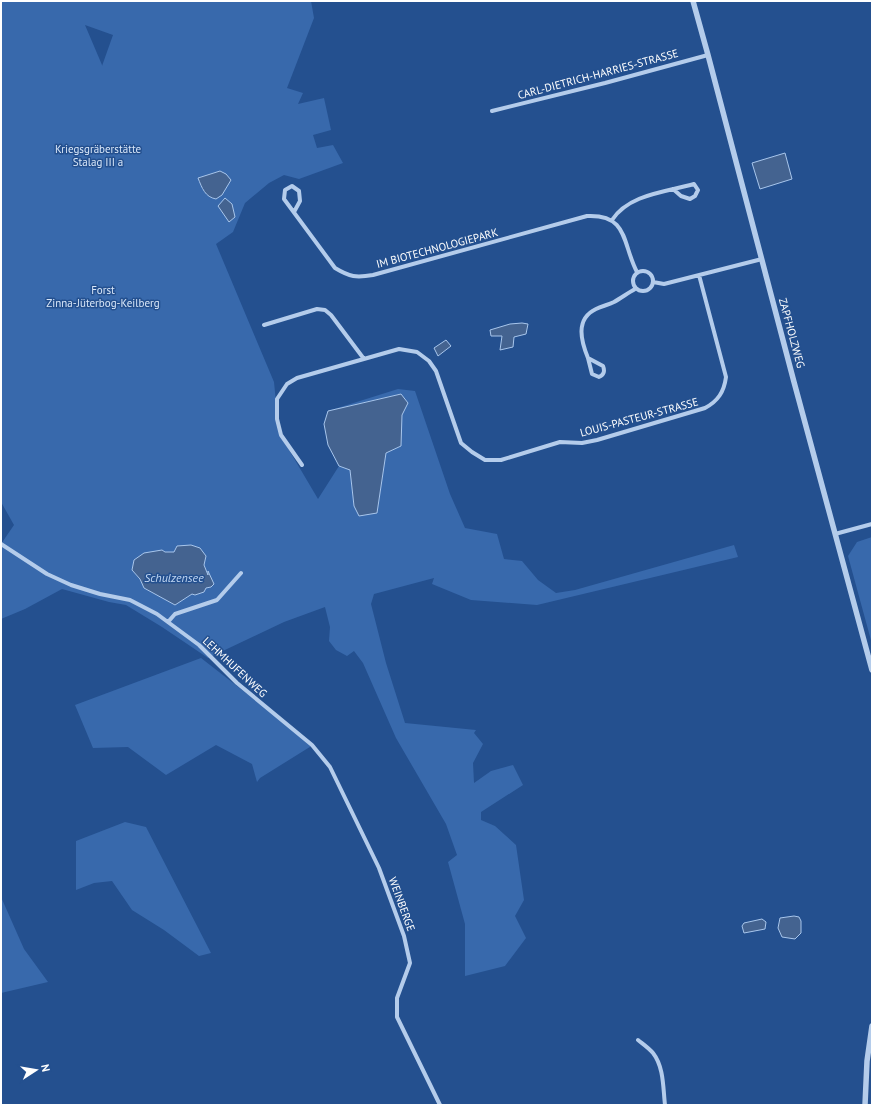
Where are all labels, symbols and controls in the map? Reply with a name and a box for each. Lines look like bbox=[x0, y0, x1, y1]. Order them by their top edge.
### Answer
street label: CARL-DIETRICH-HARRIES-STRASSE bbox=[516, 46, 680, 102]
park label: Kriegsgräberstätte Stalag III a bbox=[55, 142, 142, 169]
street label: IM BIOTECHNOLOGIEPARK bbox=[375, 225, 500, 271]
park label: Forst Zinna-Jüterbog-Keilberg bbox=[46, 283, 160, 310]
street label: ZAPFHOLZWEG bbox=[776, 296, 808, 370]
street label: LOUIS-PASTEUR-STRASSE bbox=[578, 394, 700, 440]
water label: Schulzensee bbox=[144, 570, 204, 585]
street label: LEHMHUFENWEG bbox=[200, 634, 270, 701]
street label: WEINBERGE bbox=[386, 875, 418, 933]
north arrow bbox=[16, 1050, 56, 1090]
text: N bbox=[38, 1063, 53, 1073]

